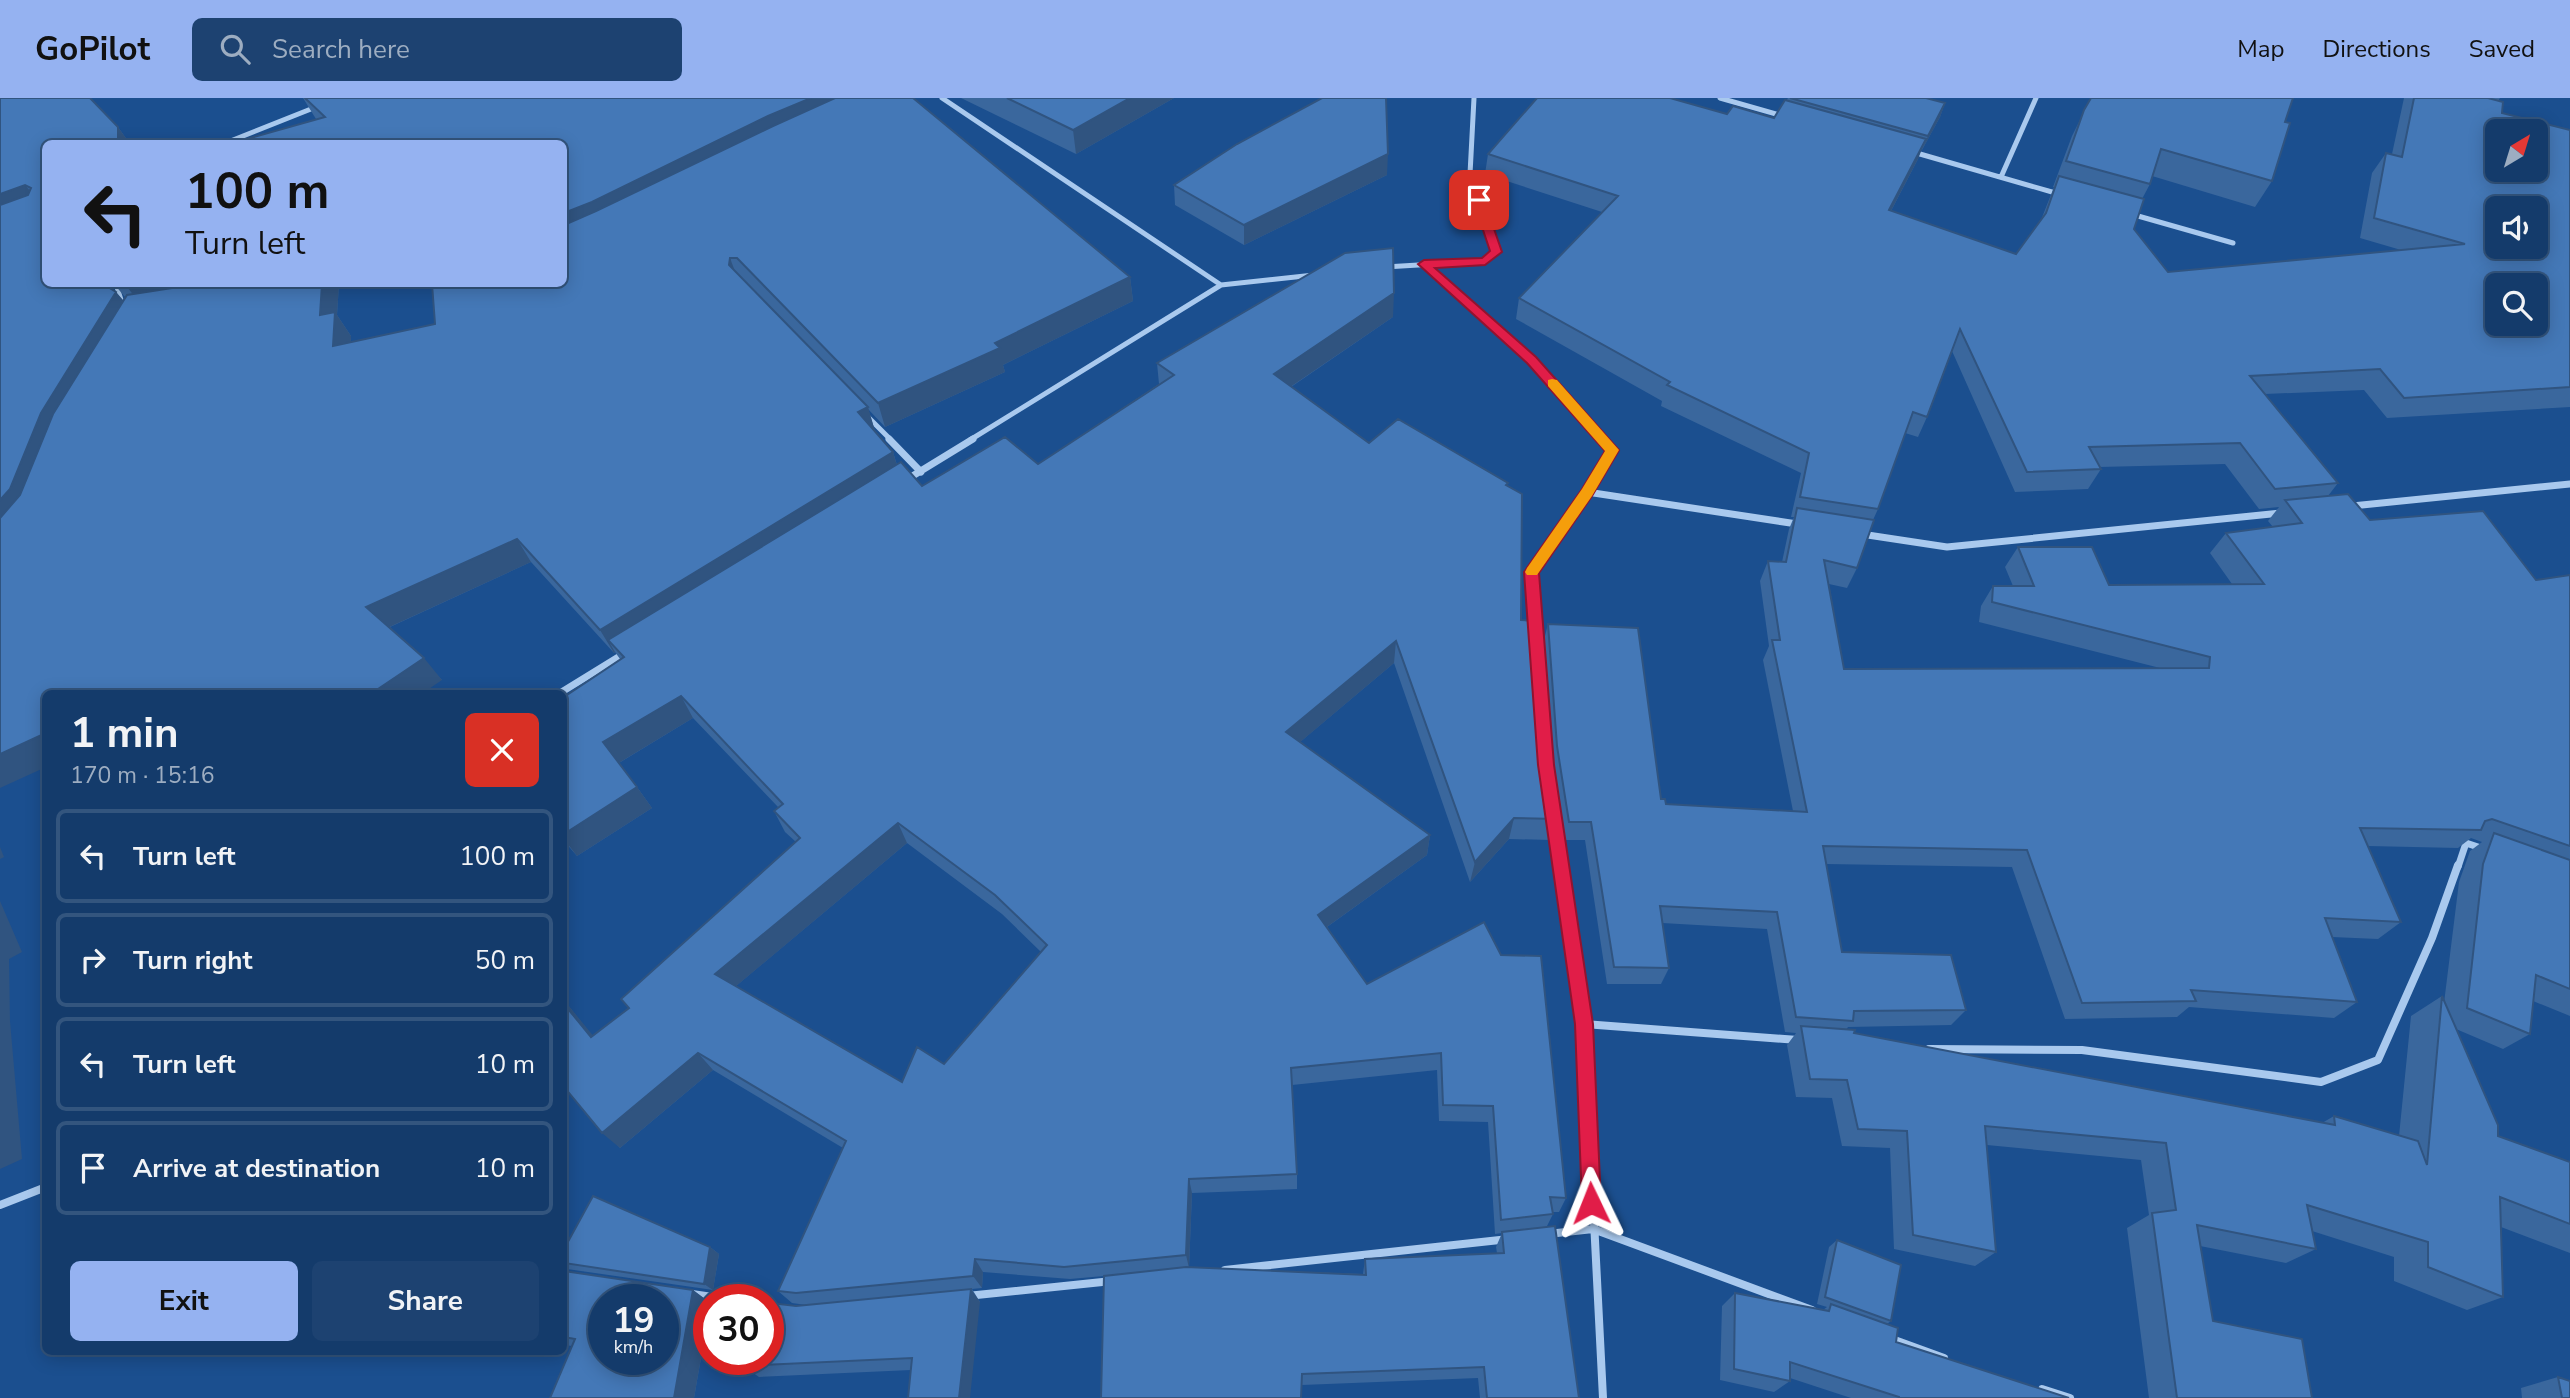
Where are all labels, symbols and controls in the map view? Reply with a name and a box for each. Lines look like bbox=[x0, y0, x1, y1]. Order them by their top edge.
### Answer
search box bbox=[192, 18, 682, 81]
text: GoPilot bbox=[35, 27, 150, 72]
icon: search bbox=[216, 30, 254, 68]
text: Search here bbox=[272, 32, 410, 67]
text: Map bbox=[2237, 33, 2284, 65]
text: Directions bbox=[2322, 33, 2431, 65]
text: Saved bbox=[2469, 33, 2535, 65]
north arrow bbox=[2485, 119, 2548, 182]
map controls bbox=[2485, 119, 2548, 336]
text: 100 m bbox=[185, 158, 329, 225]
icon: left bbox=[70, 168, 161, 259]
pin bbox=[1449, 170, 1509, 230]
icon: arrive bbox=[1460, 181, 1498, 219]
button: sound bbox=[2485, 196, 2548, 259]
text: Turn left bbox=[185, 222, 305, 265]
button: search bbox=[2485, 273, 2548, 336]
text: 1 min bbox=[70, 705, 179, 762]
button: close bbox=[465, 713, 539, 787]
text: 170 m · 15:16 bbox=[70, 760, 215, 791]
icon: left bbox=[74, 837, 112, 875]
text: Turn left bbox=[133, 839, 236, 874]
text: 100 m bbox=[459, 839, 535, 874]
icon: right bbox=[74, 941, 112, 979]
text: Turn right bbox=[133, 943, 252, 978]
text: 50 m bbox=[475, 943, 535, 978]
icon: left bbox=[74, 1045, 112, 1083]
text: Turn left bbox=[133, 1047, 236, 1082]
text: 10 m bbox=[475, 1047, 535, 1082]
icon: arrive bbox=[74, 1149, 112, 1187]
text: Arrive at destination bbox=[133, 1151, 380, 1186]
text: 10 m bbox=[475, 1151, 535, 1186]
position arrow bbox=[1554, 1166, 1628, 1240]
button: Exit bbox=[70, 1261, 298, 1341]
button: Share bbox=[312, 1261, 539, 1341]
speed limit sign: 30 bbox=[693, 1284, 784, 1375]
text: 19 bbox=[612, 1297, 655, 1344]
text: km/h bbox=[614, 1335, 653, 1359]

